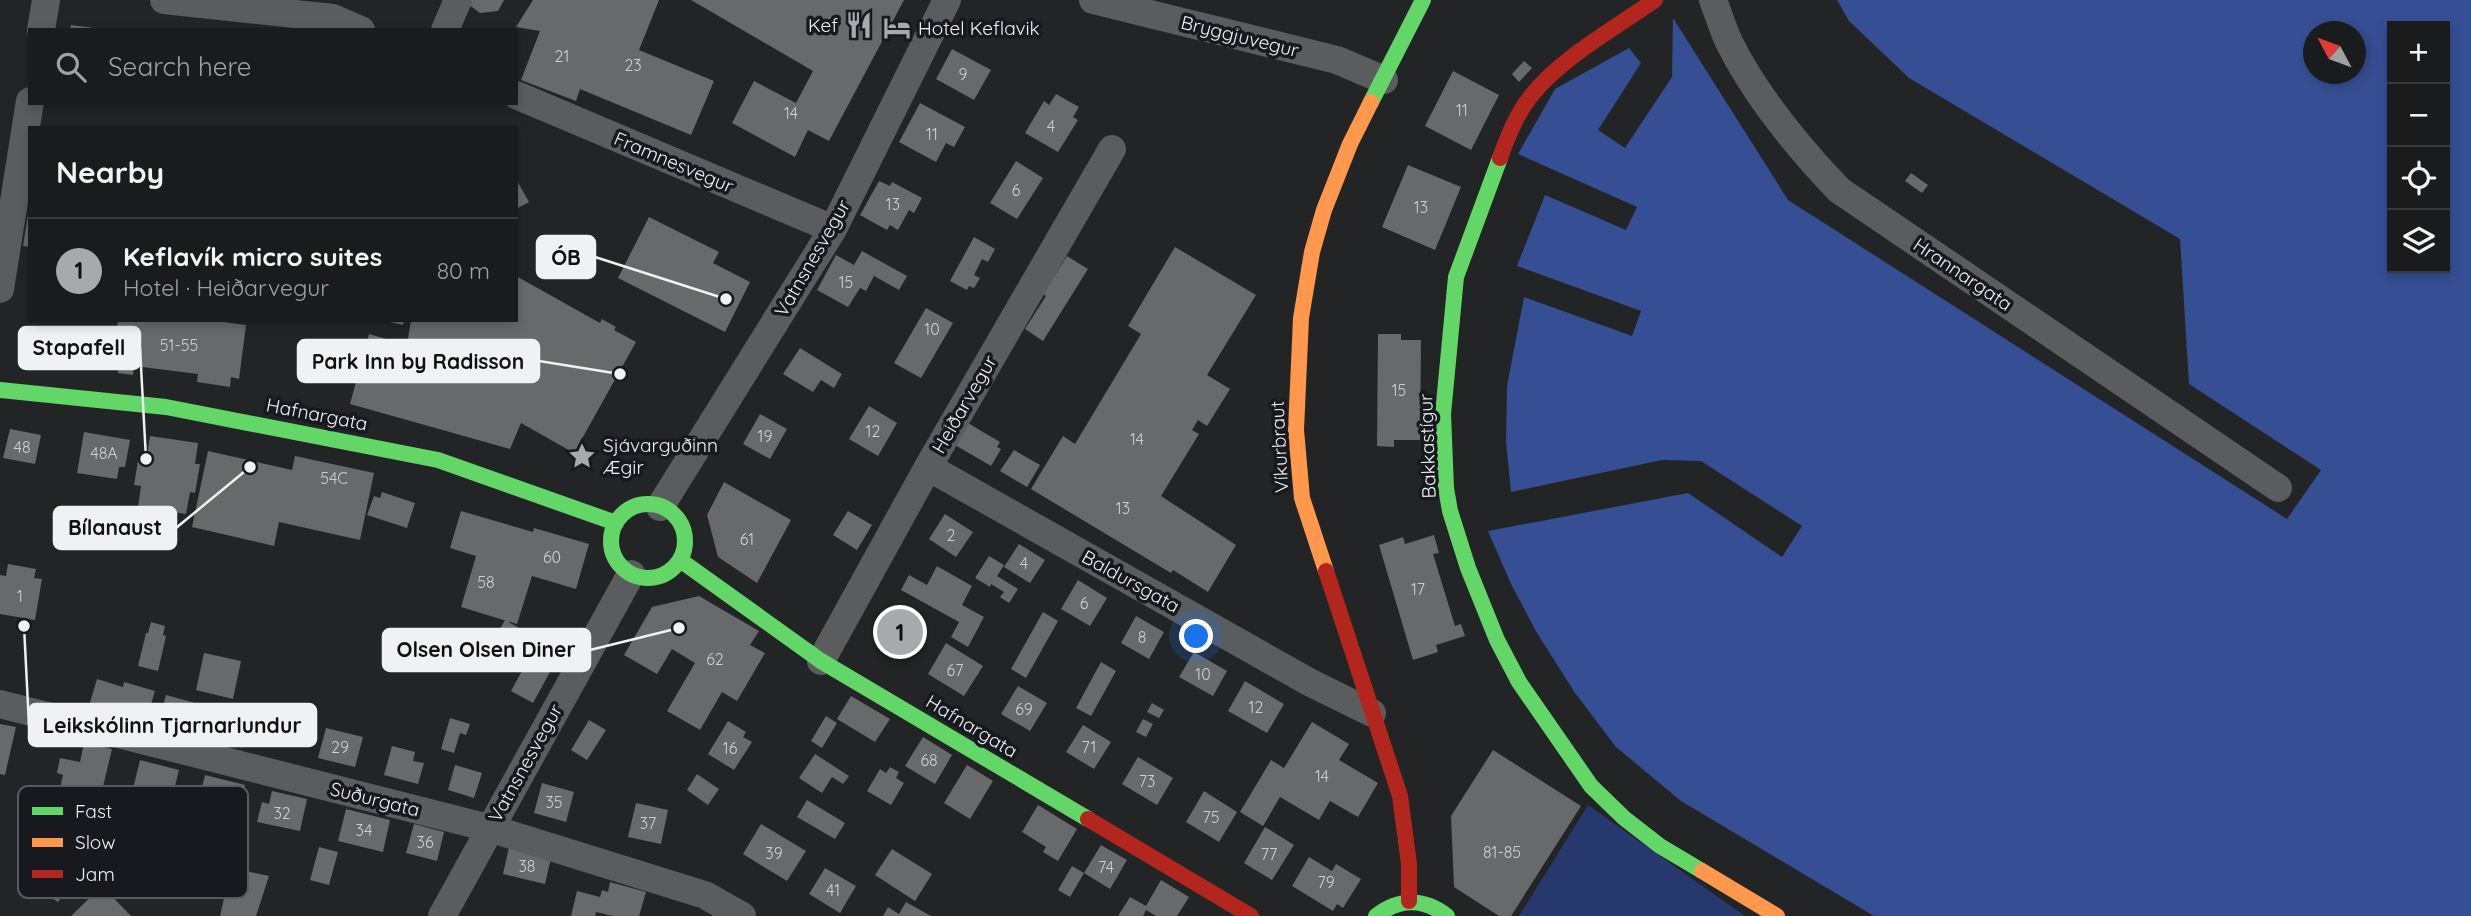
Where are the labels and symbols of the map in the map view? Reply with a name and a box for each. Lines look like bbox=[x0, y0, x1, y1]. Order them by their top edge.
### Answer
restaurant icon: Kef bbox=[844, 10, 874, 40]
street label: Bryggjuvegur bbox=[1179, 10, 1302, 62]
place label: Kef bbox=[808, 13, 838, 37]
hotel icon: Hotel Keflavik bbox=[882, 13, 912, 43]
place label: Hotel Keflavik bbox=[918, 16, 1040, 40]
north arrow bbox=[2303, 21, 2366, 84]
house number: 21 bbox=[555, 46, 569, 66]
house number: 23 bbox=[624, 55, 642, 75]
house number: 9 bbox=[959, 64, 968, 84]
house number: 11 bbox=[1456, 100, 1468, 120]
house number: 14 bbox=[784, 103, 798, 123]
house number: 4 bbox=[1047, 116, 1055, 136]
house number: 11 bbox=[926, 124, 938, 144]
street label: Framnesvegur bbox=[611, 126, 738, 198]
house number: 6 bbox=[1012, 180, 1021, 200]
house number: 13 bbox=[886, 194, 900, 214]
street label: Vatnsnesvegur bbox=[769, 195, 856, 321]
house number: 13 bbox=[1414, 197, 1428, 217]
street label: Hrannargata bbox=[1909, 232, 2017, 316]
callout: ÓB bbox=[537, 236, 595, 278]
text: ÓB bbox=[551, 244, 581, 270]
house number: 15 bbox=[839, 272, 853, 292]
house number: 10 bbox=[924, 319, 940, 339]
callout: Stapafell bbox=[19, 327, 140, 369]
text: Stapafell bbox=[33, 334, 125, 360]
house number: 51-55 bbox=[160, 335, 198, 355]
callout: Park Inn by Radisson bbox=[298, 340, 539, 382]
text: Park Inn by Radisson bbox=[312, 348, 524, 374]
street label: Heiðarvegur bbox=[926, 350, 1002, 457]
house number: 15 bbox=[1392, 380, 1406, 400]
street label: Hafnargata bbox=[264, 392, 370, 436]
street label: Bakkastígur bbox=[1413, 393, 1441, 499]
street label: Víkurbraut bbox=[1265, 400, 1293, 494]
house number: 12 bbox=[866, 421, 881, 441]
house number: 19 bbox=[758, 426, 772, 446]
house number: 14 bbox=[1130, 429, 1144, 449]
place label: Sjávarguðinn Ægir bbox=[603, 433, 718, 479]
house number: 48 bbox=[13, 437, 31, 457]
place icon: Sjávarguðinn Ægir bbox=[567, 441, 597, 471]
house number: 48A bbox=[90, 443, 118, 463]
house number: 54C bbox=[320, 468, 348, 488]
house number: 13 bbox=[1116, 498, 1130, 518]
callout: Bílanaust bbox=[54, 507, 176, 549]
text: Bílanaust bbox=[68, 514, 162, 540]
house number: 2 bbox=[947, 525, 956, 545]
house number: 61 bbox=[740, 529, 754, 549]
street label: Baldursgata bbox=[1078, 544, 1184, 618]
house number: 60 bbox=[543, 547, 561, 567]
house number: 4 bbox=[1020, 553, 1028, 573]
house number: 58 bbox=[477, 572, 495, 592]
house number: 17 bbox=[1411, 579, 1425, 599]
house number: 1 bbox=[17, 586, 23, 606]
house number: 6 bbox=[1080, 593, 1089, 613]
pin: 1 bbox=[877, 606, 923, 658]
your location bbox=[1179, 619, 1213, 653]
house number: 8 bbox=[1138, 627, 1146, 647]
callout: Olsen Olsen Diner bbox=[383, 629, 590, 671]
text: Olsen Olsen Diner bbox=[396, 636, 576, 662]
house number: 62 bbox=[706, 649, 724, 669]
house number: 67 bbox=[947, 660, 963, 680]
house number: 10 bbox=[1195, 664, 1211, 684]
street label: Hafnargata bbox=[922, 689, 1022, 763]
house number: 12 bbox=[1249, 697, 1264, 717]
street label: Vatnsnesvegur bbox=[483, 699, 568, 826]
house number: 69 bbox=[1015, 699, 1033, 719]
callout: Leikskólinn Tjarnarlundur bbox=[29, 704, 316, 746]
text: Leikskólinn Tjarnarlundur bbox=[42, 712, 302, 738]
house number: 29 bbox=[331, 737, 349, 757]
house number: 71 bbox=[1082, 737, 1096, 757]
house number: 16 bbox=[723, 738, 738, 758]
house number: 68 bbox=[920, 750, 938, 770]
house number: 14 bbox=[1315, 766, 1329, 786]
house number: 73 bbox=[1139, 771, 1155, 791]
street label: Suðurgata bbox=[328, 776, 422, 822]
legend bbox=[18, 786, 248, 898]
house number: 35 bbox=[545, 792, 563, 812]
text: Fast bbox=[75, 799, 112, 823]
house number: 32 bbox=[273, 803, 291, 823]
house number: 75 bbox=[1203, 807, 1219, 827]
house number: 37 bbox=[640, 813, 656, 833]
house number: 34 bbox=[356, 820, 372, 840]
text: Slow bbox=[75, 830, 116, 854]
house number: 36 bbox=[417, 832, 434, 852]
house number: 81-85 bbox=[1483, 842, 1521, 862]
house number: 39 bbox=[765, 843, 783, 863]
house number: 77 bbox=[1261, 844, 1277, 864]
house number: 38 bbox=[518, 856, 536, 876]
house number: 74 bbox=[1098, 857, 1114, 877]
text: Jam bbox=[75, 862, 115, 886]
house number: 79 bbox=[1317, 872, 1335, 892]
house number: 41 bbox=[826, 880, 840, 900]

